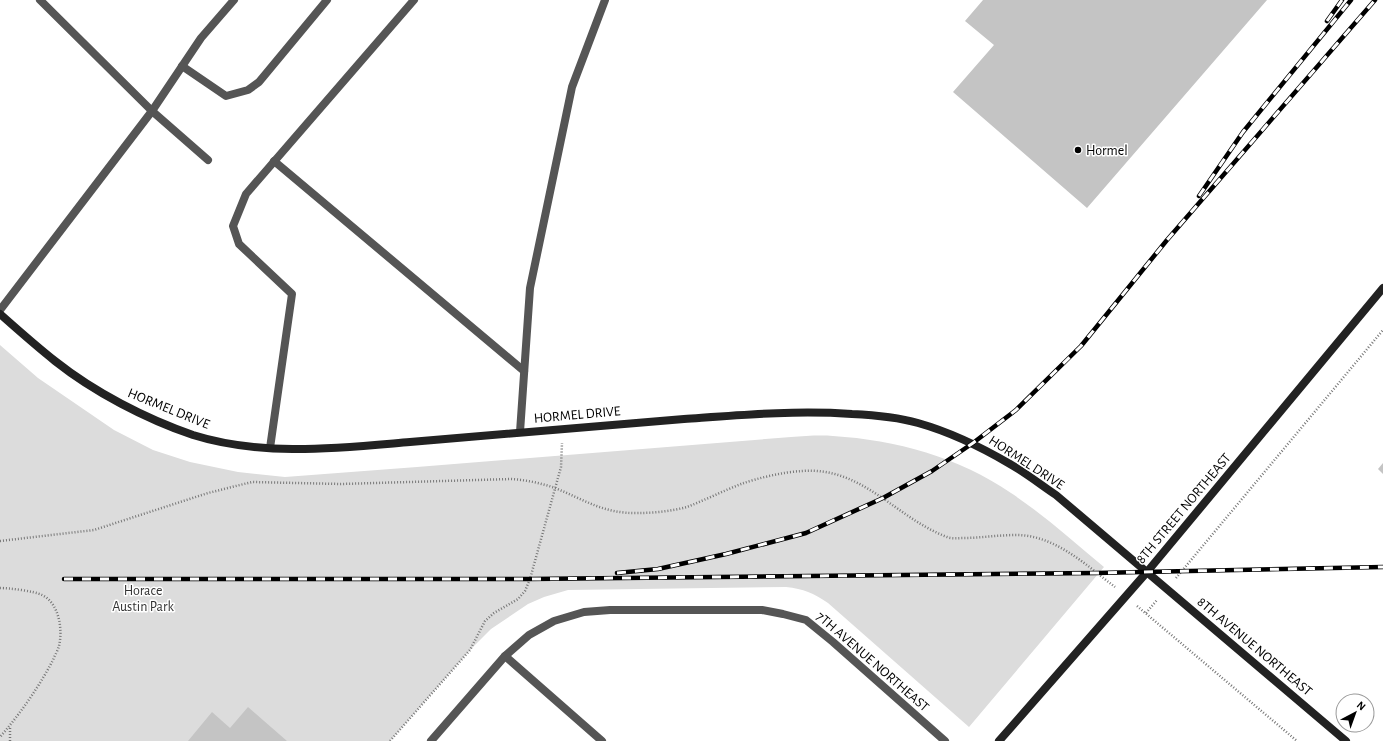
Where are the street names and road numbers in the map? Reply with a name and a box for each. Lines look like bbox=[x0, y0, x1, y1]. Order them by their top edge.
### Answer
street label: HORMEL DRIVE bbox=[126, 386, 212, 432]
street label: HORMEL DRIVE bbox=[533, 404, 621, 426]
street label: HORMEL DRIVE bbox=[986, 433, 1067, 493]
street label: 8TH STREET NORTHEAST bbox=[1134, 451, 1234, 566]
street label: 8TH AVENUE NORTHEAST bbox=[1194, 595, 1315, 699]
street label: 7TH AVENUE NORTHEAST bbox=[813, 609, 932, 714]

